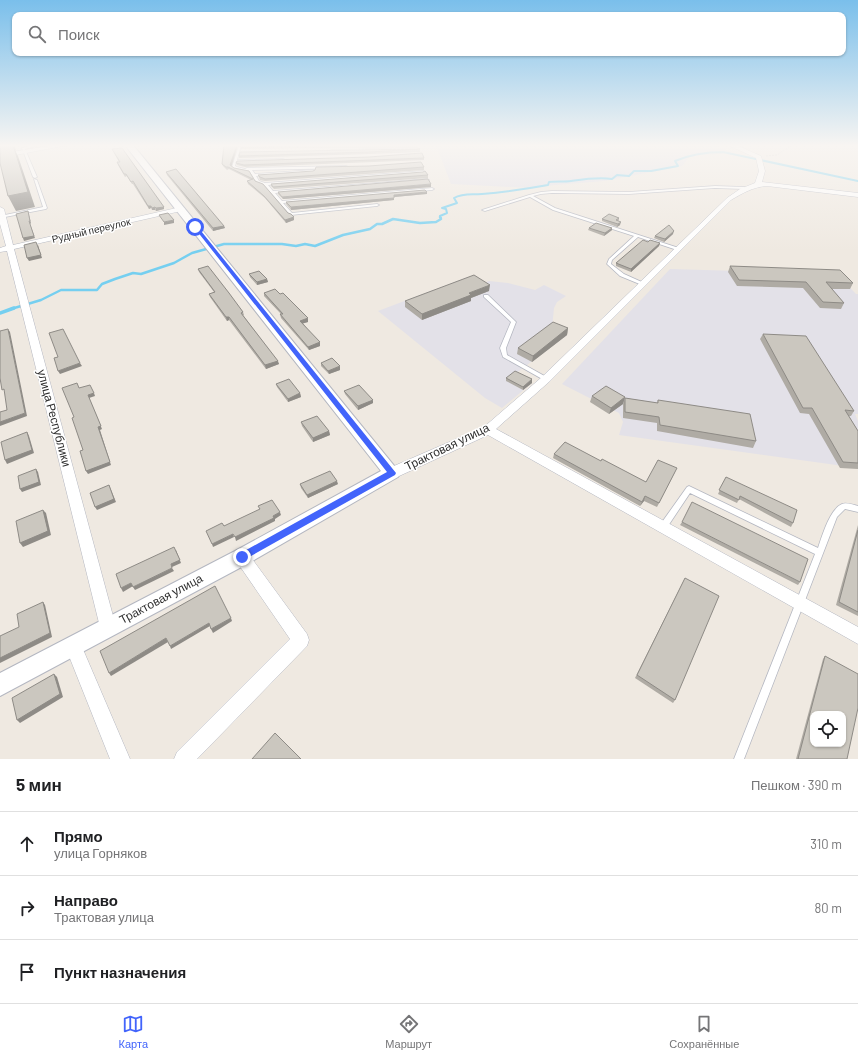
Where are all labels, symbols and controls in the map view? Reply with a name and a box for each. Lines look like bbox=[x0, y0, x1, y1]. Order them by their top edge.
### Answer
search box bbox=[12, 12, 846, 56]
icon: search bbox=[26, 23, 48, 45]
text: Поиск bbox=[58, 25, 100, 43]
street label: Рудный переулок bbox=[51, 215, 132, 245]
route start bbox=[186, 218, 204, 236]
street label: улица Республики bbox=[34, 368, 75, 468]
street label: Трактовая улица bbox=[402, 419, 492, 474]
route end bbox=[233, 548, 251, 566]
street label: Трактовая улица bbox=[117, 570, 205, 627]
map controls bbox=[810, 711, 846, 747]
button: locate bbox=[810, 711, 846, 747]
text: 5 мин bbox=[16, 774, 62, 794]
text: Пешком · 390 m bbox=[751, 777, 842, 793]
text: Прямо bbox=[54, 827, 103, 845]
icon: ahead bbox=[16, 833, 38, 855]
text: 310 m bbox=[810, 836, 842, 852]
text: улица Горняков bbox=[54, 845, 147, 861]
text: Направо bbox=[54, 891, 118, 909]
icon: right bbox=[16, 897, 38, 919]
text: 80 m bbox=[815, 900, 842, 916]
text: Трактовая улица bbox=[54, 909, 154, 925]
icon: arrive bbox=[16, 961, 38, 983]
text: Пункт назначения bbox=[54, 963, 186, 981]
tab: Карта bbox=[119, 1013, 148, 1050]
tab: Маршрут bbox=[385, 1013, 432, 1050]
tab: Сохранённые bbox=[669, 1013, 739, 1050]

